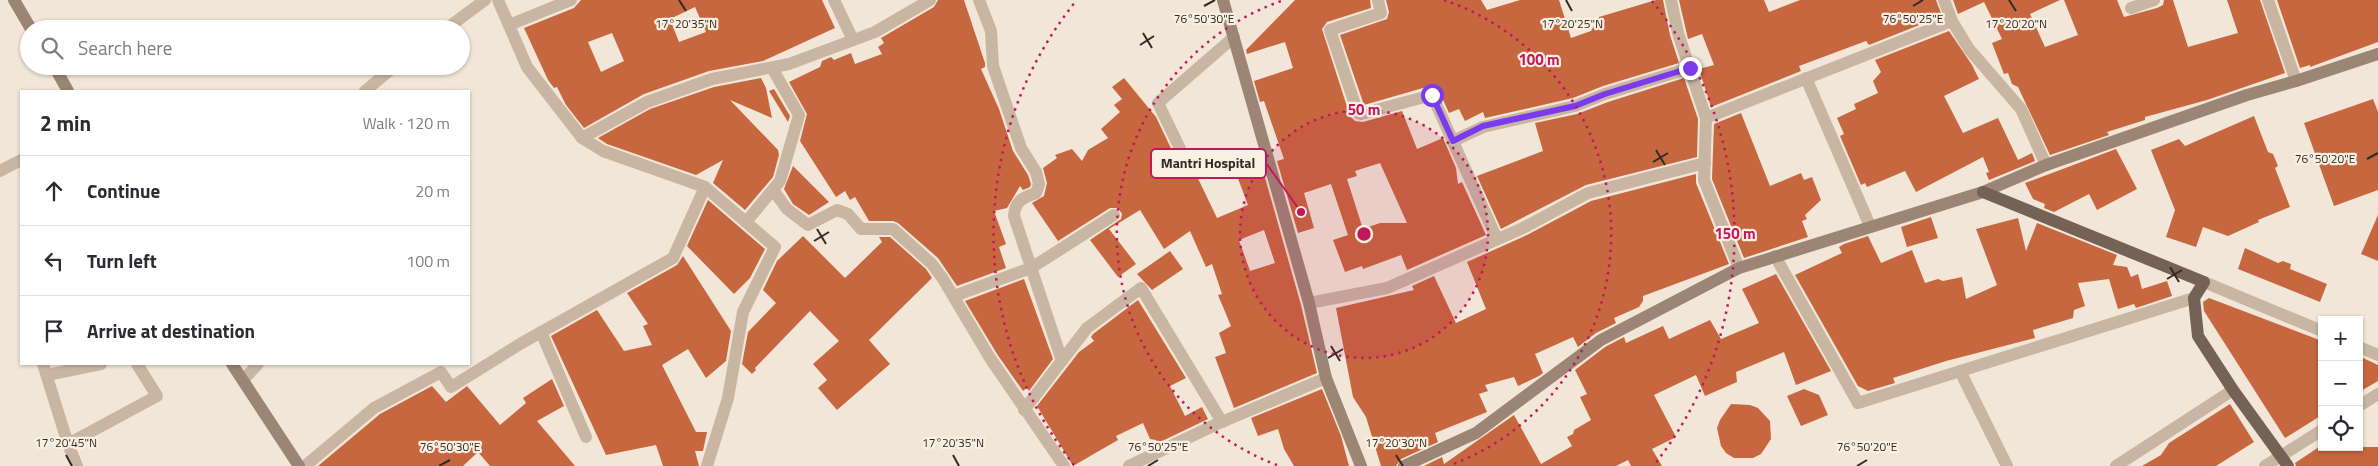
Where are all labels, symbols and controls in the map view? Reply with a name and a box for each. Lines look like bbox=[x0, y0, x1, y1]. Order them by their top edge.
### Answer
text: 76°50'30"E bbox=[1174, 9, 1235, 28]
text: 76°50'25"E bbox=[1883, 9, 1944, 28]
text: 17°20'35"N bbox=[655, 14, 717, 33]
text: 17°20'25"N bbox=[1541, 14, 1603, 33]
text: 17°20'20"N bbox=[1985, 14, 2047, 33]
search box bbox=[20, 20, 470, 75]
text: Search here bbox=[78, 33, 172, 62]
icon: search bbox=[38, 34, 66, 62]
text: 100 m bbox=[1518, 48, 1560, 71]
route end bbox=[1679, 57, 1702, 80]
route start bbox=[1421, 84, 1444, 107]
text: 50 m bbox=[1348, 98, 1380, 121]
text: 2 min bbox=[40, 107, 91, 139]
text: Walk · 120 m bbox=[362, 111, 450, 135]
callout: Mantri Hospital bbox=[1151, 149, 1266, 178]
text: 76°50'20"E bbox=[2295, 149, 2356, 168]
text: Mantri Hospital bbox=[1161, 152, 1255, 173]
text: Continue bbox=[87, 176, 160, 205]
icon: ahead bbox=[40, 177, 68, 205]
text: 20 m bbox=[415, 179, 450, 203]
text: 150 m bbox=[1714, 222, 1756, 245]
centre of rings bbox=[1355, 225, 1373, 243]
text: Turn left bbox=[87, 246, 157, 275]
icon: left bbox=[40, 247, 68, 275]
text: 100 m bbox=[406, 249, 450, 273]
text: Arrive at destination bbox=[87, 316, 255, 345]
map controls bbox=[2318, 316, 2363, 451]
button: + bbox=[2318, 316, 2363, 361]
icon: arrive bbox=[40, 317, 68, 345]
button: − bbox=[2318, 361, 2363, 406]
button: locate bbox=[2318, 406, 2363, 451]
text: 17°20'45"N bbox=[35, 433, 97, 452]
text: 17°20'35"N bbox=[922, 433, 984, 452]
text: 17°20'30"N bbox=[1365, 433, 1427, 452]
text: 76°50'30"E bbox=[420, 437, 481, 456]
text: 76°50'25"E bbox=[1128, 437, 1189, 456]
text: 76°50'20"E bbox=[1837, 437, 1898, 456]

